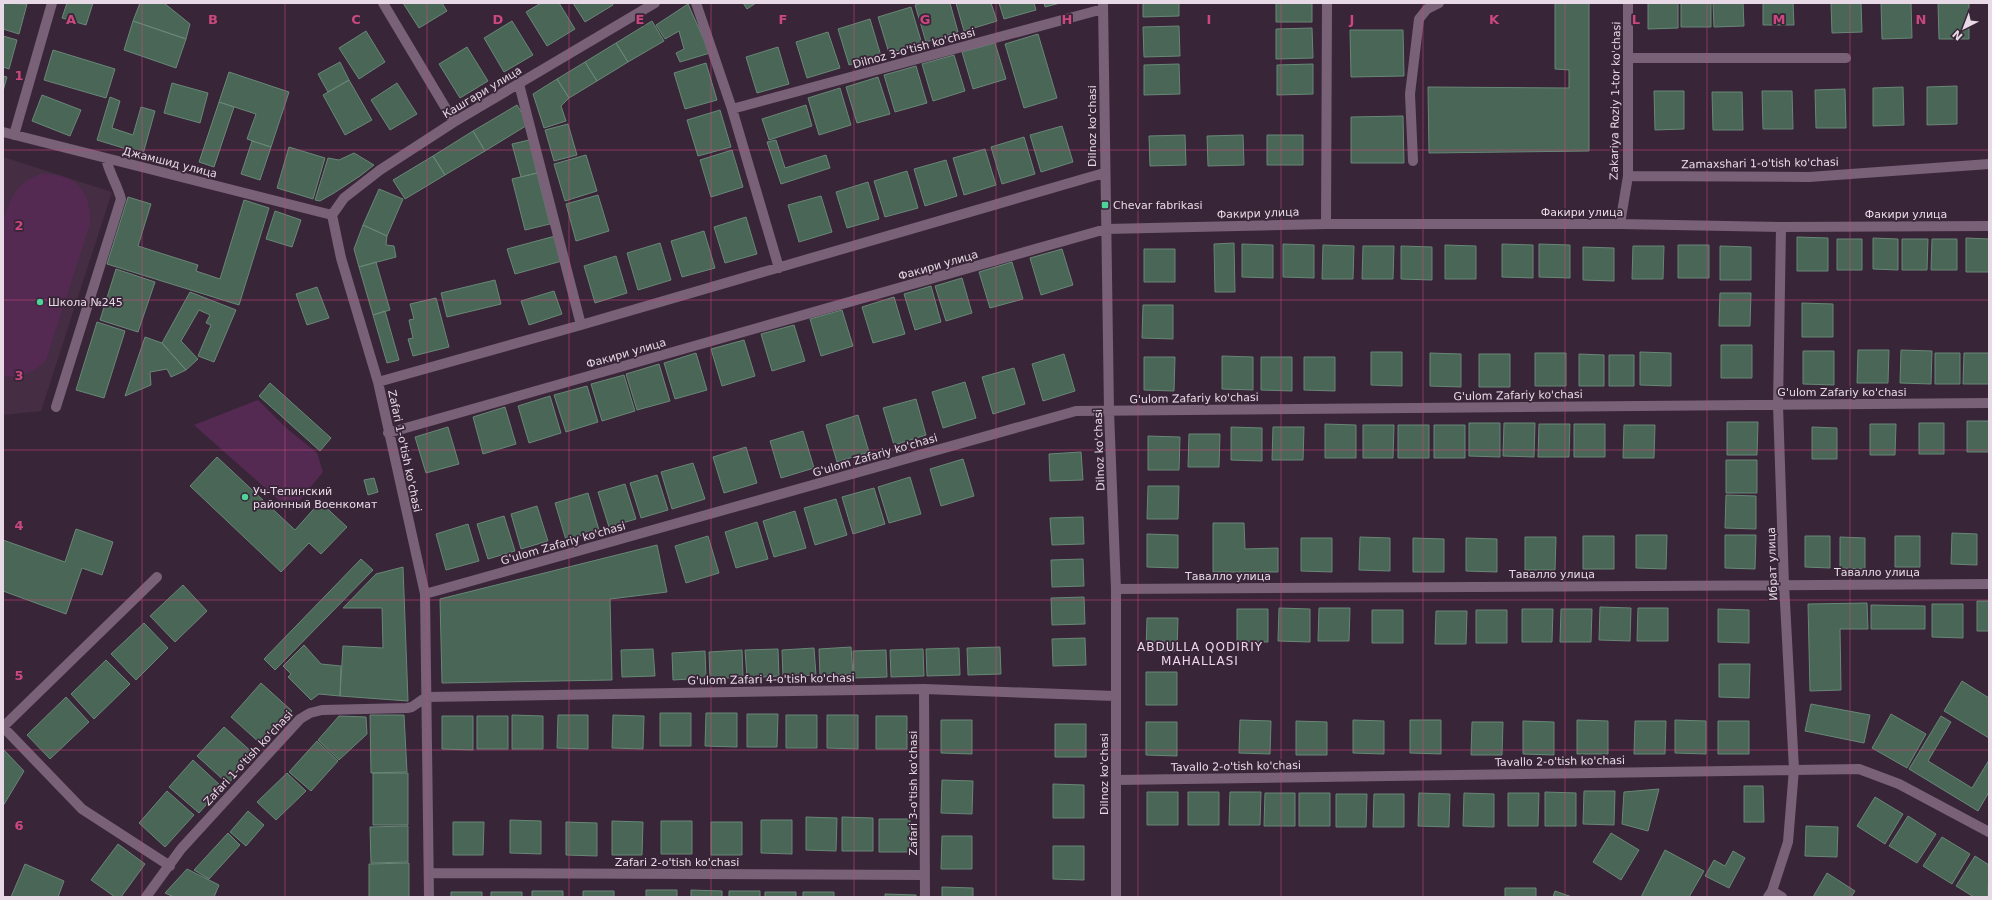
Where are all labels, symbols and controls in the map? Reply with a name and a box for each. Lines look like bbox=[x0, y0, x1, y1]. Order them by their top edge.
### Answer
north arrow bbox=[1944, 8, 1984, 48]
text: A bbox=[66, 12, 76, 27]
text: B bbox=[208, 12, 218, 27]
text: C bbox=[351, 12, 361, 27]
text: D bbox=[493, 12, 504, 27]
text: E bbox=[636, 12, 644, 27]
text: F bbox=[779, 12, 787, 27]
text: G bbox=[920, 12, 930, 27]
text: H bbox=[1062, 12, 1072, 27]
text: I bbox=[1207, 12, 1211, 27]
text: J bbox=[1349, 12, 1354, 27]
text: K bbox=[1489, 12, 1500, 27]
text: L bbox=[1632, 12, 1640, 27]
text: M bbox=[1773, 12, 1785, 27]
text: N bbox=[1916, 12, 1926, 27]
street label: Zakariya Roziy 1-tor ko'chasi bbox=[1608, 22, 1623, 180]
street label: Dilnoz 3-o'tish ko'chasi bbox=[851, 26, 977, 71]
text: N bbox=[1950, 27, 1965, 43]
street label: Кашгари улица bbox=[440, 64, 524, 121]
text: 1 bbox=[14, 68, 24, 83]
street label: Dilnoz ko'chasi bbox=[1086, 85, 1099, 167]
street label: Джамшид улица bbox=[121, 144, 218, 180]
street label: Zamaxshari 1-o'tish ko'chasi bbox=[1681, 156, 1839, 171]
place label: Chevar fabrikasi bbox=[1113, 199, 1203, 212]
marker: Chevar fabrikasi bbox=[1100, 200, 1110, 210]
street label: Факири улица bbox=[1217, 206, 1300, 221]
street label: Факири улица bbox=[1541, 206, 1623, 219]
street label: Факири улица bbox=[1865, 208, 1947, 221]
text: 2 bbox=[14, 218, 24, 233]
street label: Факири улица bbox=[897, 248, 980, 283]
place label: Школа №245 bbox=[48, 296, 123, 309]
marker: Школа №245 bbox=[35, 297, 45, 307]
street label: Факири улица bbox=[585, 336, 668, 371]
text: 3 bbox=[14, 368, 24, 383]
street label: G'ulom Zafariy ko'chasi bbox=[1777, 386, 1907, 399]
street label: G'ulom Zafariy ko'chasi bbox=[1453, 388, 1583, 403]
street label: Zafari 1-o'tish ko'chasi bbox=[385, 389, 424, 513]
street label: G'ulom Zafariy ko'chasi bbox=[1129, 391, 1259, 406]
street label: Dilnoz ko'chasi bbox=[1092, 409, 1107, 491]
street label: G'ulom Zafariy ko'chasi bbox=[811, 431, 939, 480]
place label: Уч-Тепинский районный Военкомат bbox=[253, 485, 378, 511]
marker: Уч-Тепинский районный Военкомат bbox=[240, 492, 250, 502]
text: 4 bbox=[14, 518, 24, 533]
street label: G'ulom Zafariy ko'chasi bbox=[499, 519, 627, 568]
street label: Ибрат улица bbox=[1765, 527, 1780, 601]
street label: Тавалло улица bbox=[1833, 566, 1920, 579]
street label: Тавалло улица bbox=[1508, 568, 1595, 581]
street label: Тавалло улица bbox=[1184, 570, 1271, 583]
district label: ABDULLA QODIRIY MAHALLASI bbox=[1137, 640, 1263, 668]
text: 5 bbox=[14, 668, 24, 683]
street label: G'ulom Zafari 4-o'tish ko'chasi bbox=[687, 672, 855, 687]
street label: Zafari 1-o'tish ko'chasi bbox=[201, 708, 296, 808]
street label: Zafari 3-o'tish ko'chasi bbox=[907, 731, 920, 855]
street label: Dilnoz ko'chasi bbox=[1098, 733, 1111, 815]
street label: Tavallo 2-o'tish ko'chasi bbox=[1494, 754, 1625, 769]
street label: Tavallo 2-o'tish ko'chasi bbox=[1170, 759, 1301, 774]
text: 6 bbox=[14, 818, 24, 833]
street label: Zafari 2-o'tish ko'chasi bbox=[615, 856, 739, 869]

